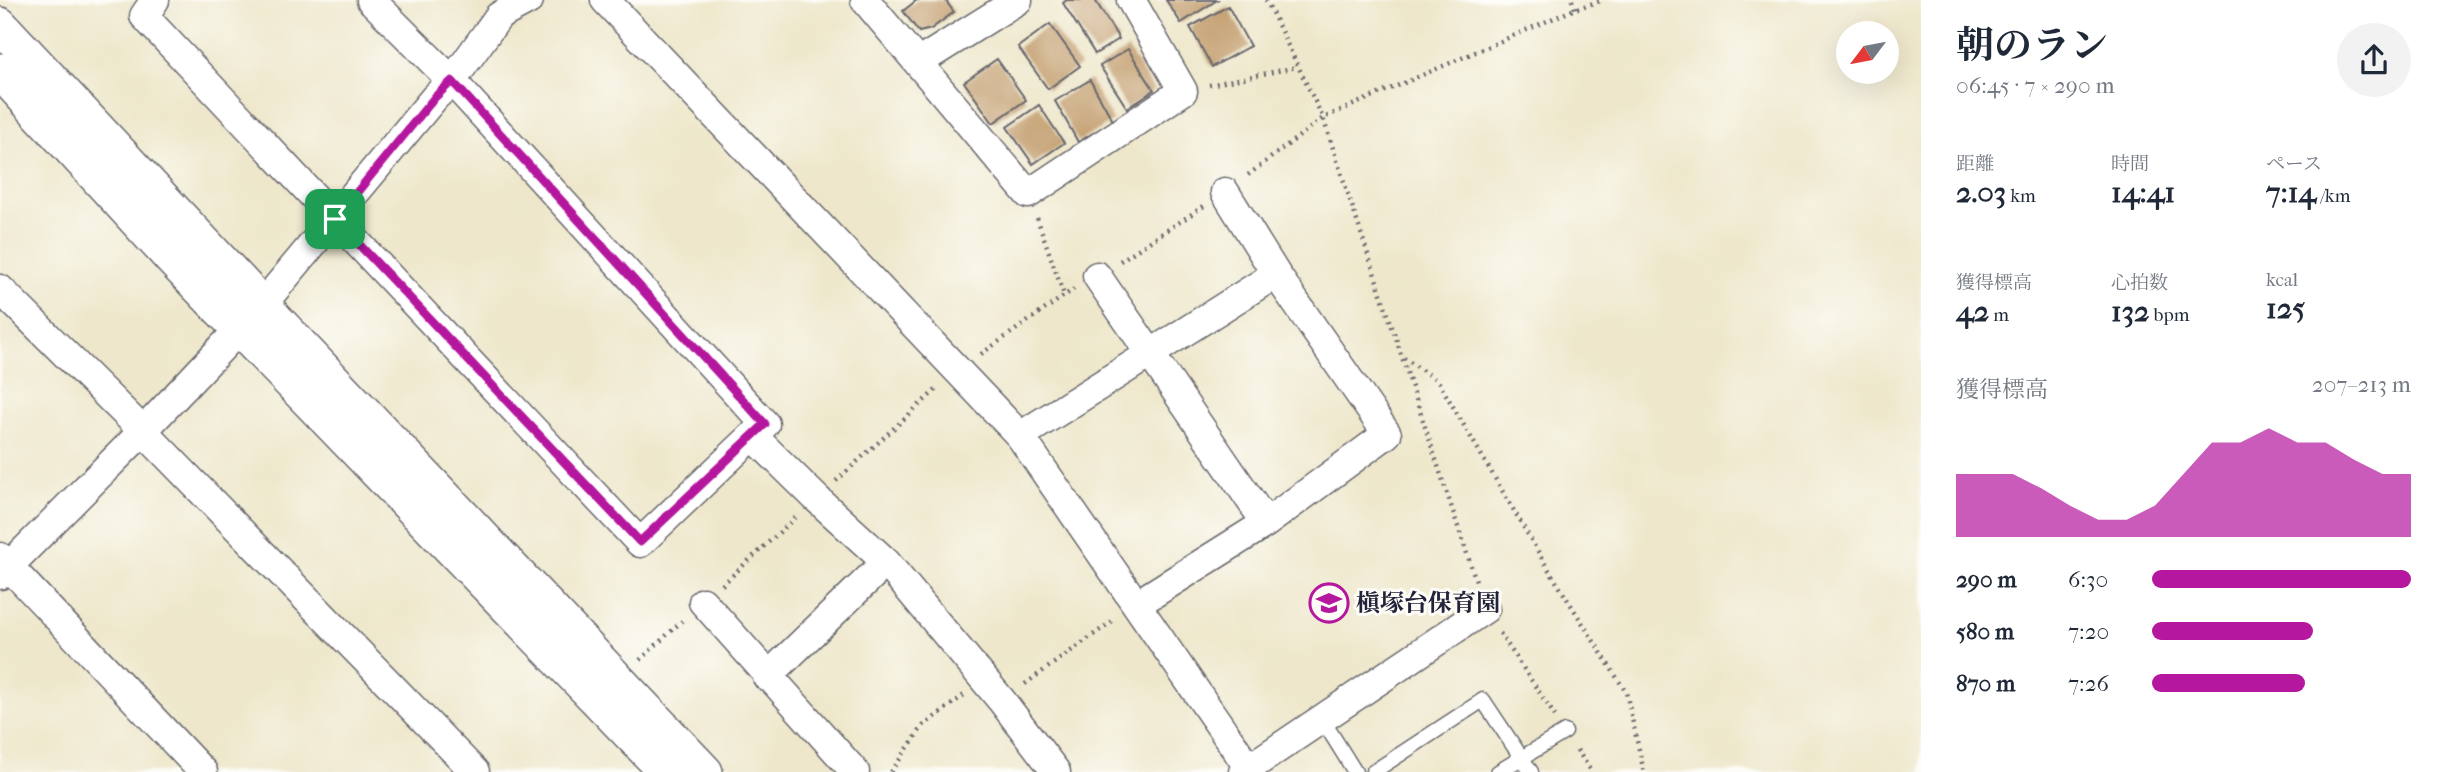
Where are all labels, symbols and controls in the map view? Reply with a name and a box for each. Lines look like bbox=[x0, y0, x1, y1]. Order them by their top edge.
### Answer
north arrow bbox=[1836, 21, 1899, 84]
map controls bbox=[1836, 21, 1899, 84]
text: 朝のラン bbox=[1956, 23, 2108, 68]
button: share bbox=[2337, 23, 2411, 97]
text: 06:45 · 7 × 290 m bbox=[1956, 72, 2115, 99]
text: 距離 bbox=[1956, 153, 1994, 175]
text: 時間 bbox=[2111, 153, 2149, 175]
text: ペース bbox=[2266, 153, 2322, 175]
text: 2.03 bbox=[1956, 175, 2006, 210]
text: 14:41 bbox=[2111, 175, 2175, 210]
text: 7:14 bbox=[2266, 175, 2316, 210]
text: km bbox=[2006, 185, 2036, 207]
text: /km bbox=[2316, 185, 2350, 207]
pin bbox=[305, 189, 365, 249]
icon: arrive bbox=[316, 200, 354, 238]
text: kcal bbox=[2266, 269, 2298, 291]
text: 獲得標高 bbox=[1956, 272, 2032, 294]
text: 心拍数 bbox=[2111, 272, 2168, 294]
text: 125 bbox=[2266, 291, 2305, 326]
text: 42 bbox=[1956, 294, 1989, 329]
text: 132 bbox=[2111, 294, 2149, 329]
text: m bbox=[1989, 304, 2009, 326]
text: bpm bbox=[2149, 304, 2189, 326]
text: 207–213 m bbox=[2312, 371, 2411, 398]
text: 獲得標高 bbox=[1956, 376, 2048, 403]
text: 290 m bbox=[1956, 566, 2017, 593]
text: 6:30 bbox=[2068, 566, 2108, 593]
school or university icon: 槇塚台保育園 bbox=[1308, 582, 1350, 624]
place label: 槇塚台保育園 bbox=[1356, 589, 1500, 617]
text: 580 m bbox=[1956, 618, 2014, 645]
text: 7:20 bbox=[2068, 618, 2109, 645]
text: 870 m bbox=[1956, 670, 2015, 697]
text: 7:26 bbox=[2068, 670, 2109, 697]

